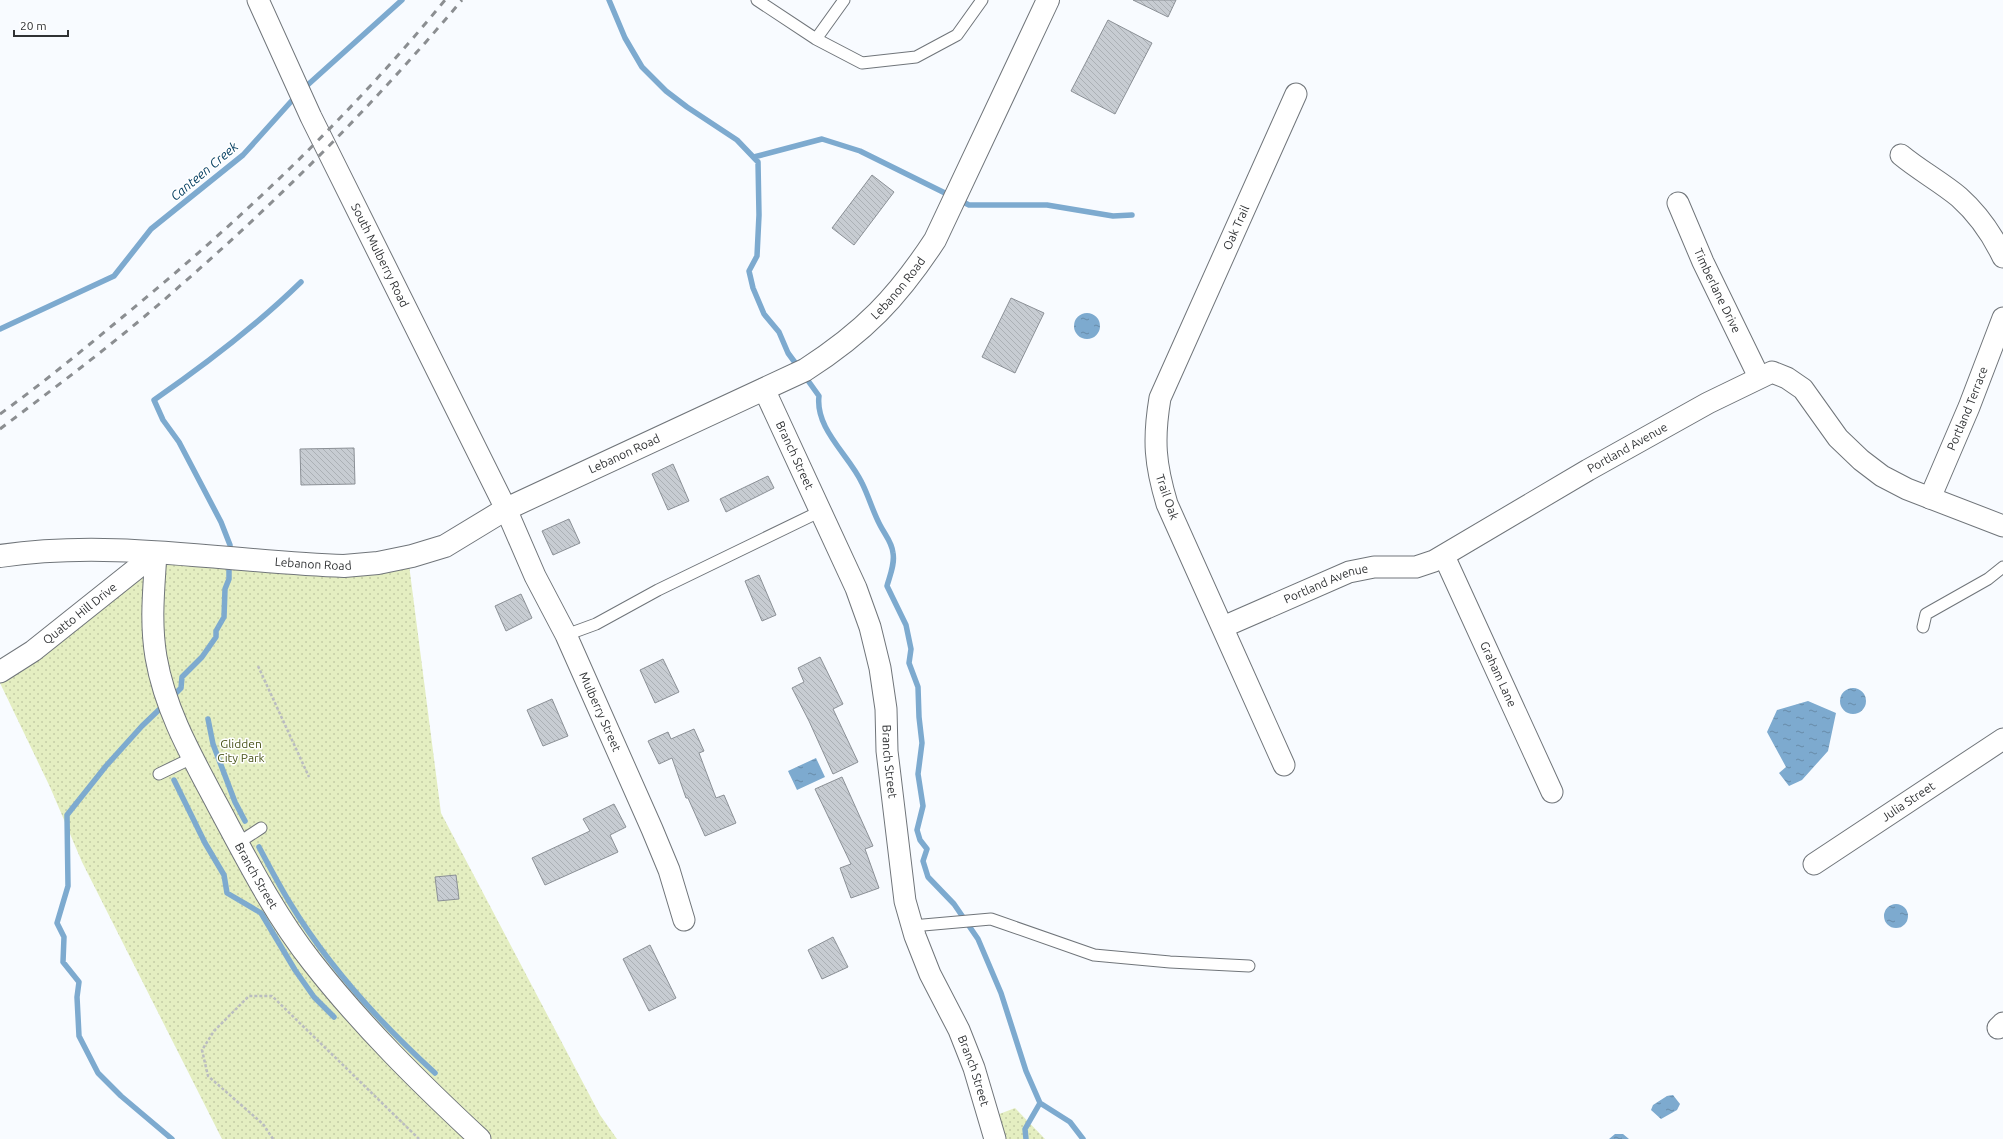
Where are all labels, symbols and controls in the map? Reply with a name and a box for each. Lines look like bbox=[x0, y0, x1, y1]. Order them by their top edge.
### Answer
scale bar bbox=[14, 12, 68, 38]
text: 20 m bbox=[20, 19, 47, 32]
water label: Canteen Creek bbox=[168, 139, 241, 203]
street label: South Mulberry Road bbox=[349, 201, 412, 309]
street label: Oak Trail bbox=[1220, 203, 1251, 252]
street label: Timberlane Drive bbox=[1692, 246, 1744, 335]
street label: Lebanon Road bbox=[868, 254, 927, 322]
street label: Portland Terrace bbox=[1944, 365, 1990, 452]
street label: Branch Street bbox=[774, 419, 817, 492]
street label: Portland Avenue bbox=[1585, 420, 1670, 475]
street label: Lebanon Road bbox=[586, 431, 662, 476]
street label: Trail Oak bbox=[1154, 472, 1181, 521]
street label: Lebanon Road bbox=[274, 555, 352, 572]
street label: Portland Avenue bbox=[1282, 561, 1369, 606]
street label: Quatto Hill Drive bbox=[40, 580, 119, 647]
street label: Graham Lane bbox=[1478, 639, 1519, 709]
street label: Mulberry Street bbox=[577, 670, 624, 754]
street label: Branch Street bbox=[880, 725, 900, 799]
park label: Glidden City Park bbox=[217, 737, 265, 764]
street label: Julia Street bbox=[1879, 779, 1937, 824]
street label: Branch Street bbox=[233, 840, 281, 911]
street label: Branch Street bbox=[956, 1033, 992, 1108]

